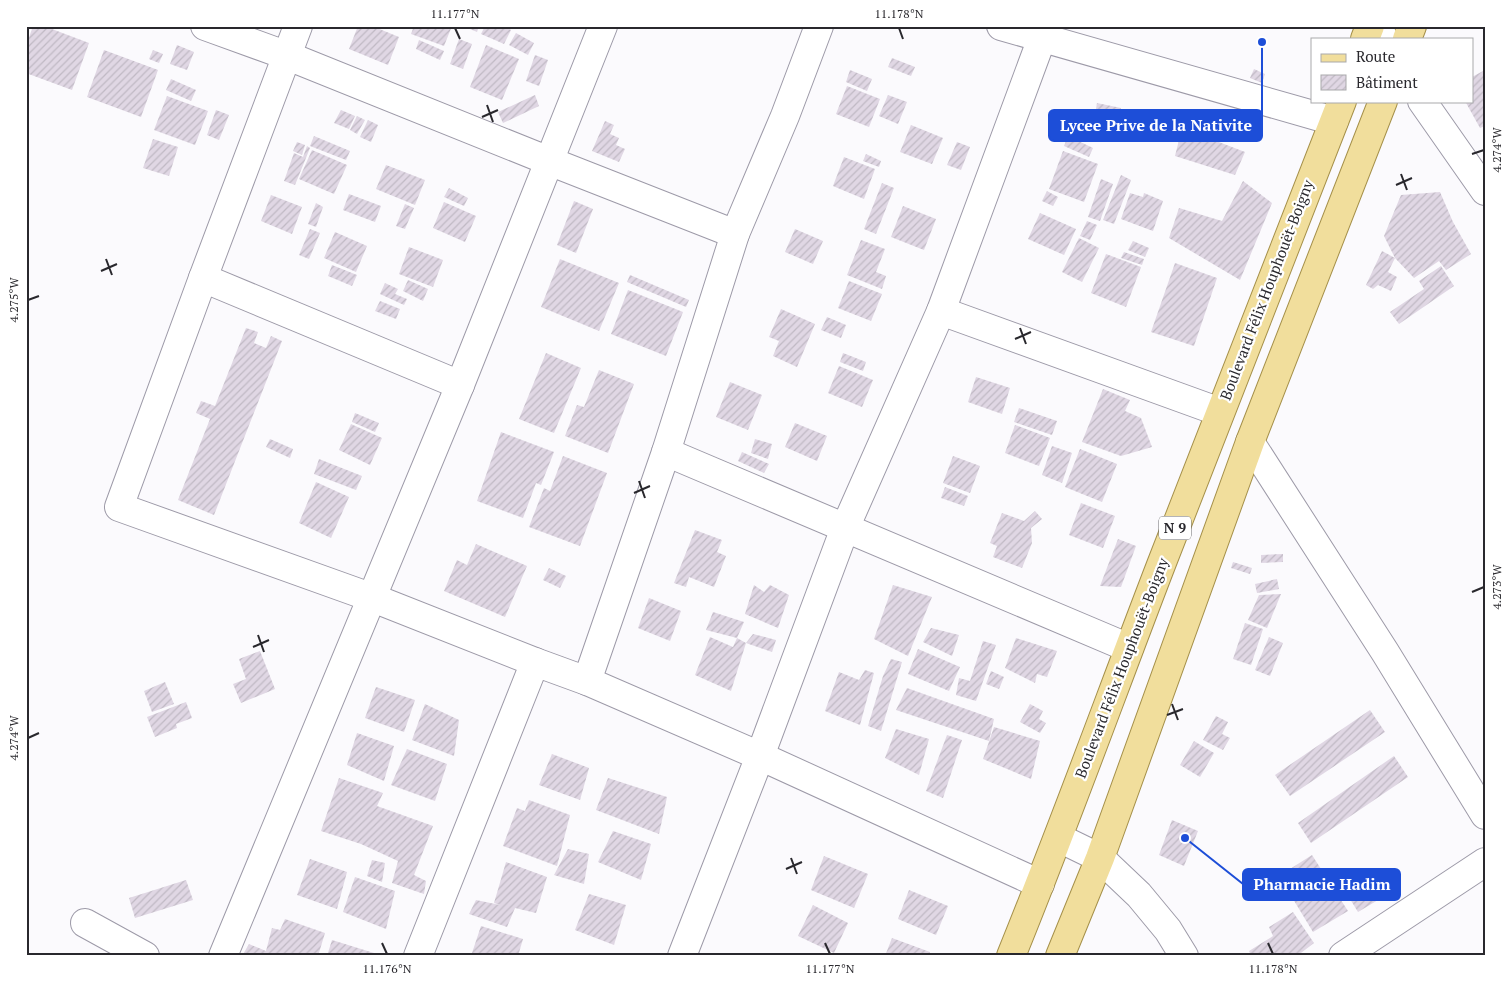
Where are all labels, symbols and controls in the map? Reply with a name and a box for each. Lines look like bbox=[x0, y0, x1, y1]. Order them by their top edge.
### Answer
text: 11.177°N bbox=[430, 6, 480, 21]
text: 11.178°N bbox=[874, 6, 924, 21]
legend bbox=[1311, 38, 1474, 102]
text: Route bbox=[1356, 46, 1395, 66]
text: Bâtiment bbox=[1356, 72, 1418, 92]
callout: Lycee Prive de la Nativite bbox=[1049, 110, 1262, 141]
text: Lycee Prive de la Nativite bbox=[1060, 114, 1252, 136]
text: 4.274°W bbox=[1489, 127, 1504, 173]
street label: Boulevard Félix Houphouët-Boigny bbox=[1215, 176, 1318, 403]
text: 4.275°W bbox=[6, 277, 21, 323]
road number: N 9 bbox=[1159, 516, 1191, 540]
street label: Boulevard Félix Houphouët-Boigny bbox=[1070, 554, 1173, 781]
text: 4.273°W bbox=[1489, 564, 1504, 610]
text: 4.274°W bbox=[6, 715, 21, 761]
callout: Pharmacie Hadim bbox=[1243, 869, 1400, 900]
text: Pharmacie Hadim bbox=[1254, 873, 1391, 895]
text: 11.176°N bbox=[362, 961, 412, 976]
text: 11.177°N bbox=[805, 961, 855, 976]
text: 11.178°N bbox=[1248, 961, 1298, 976]

